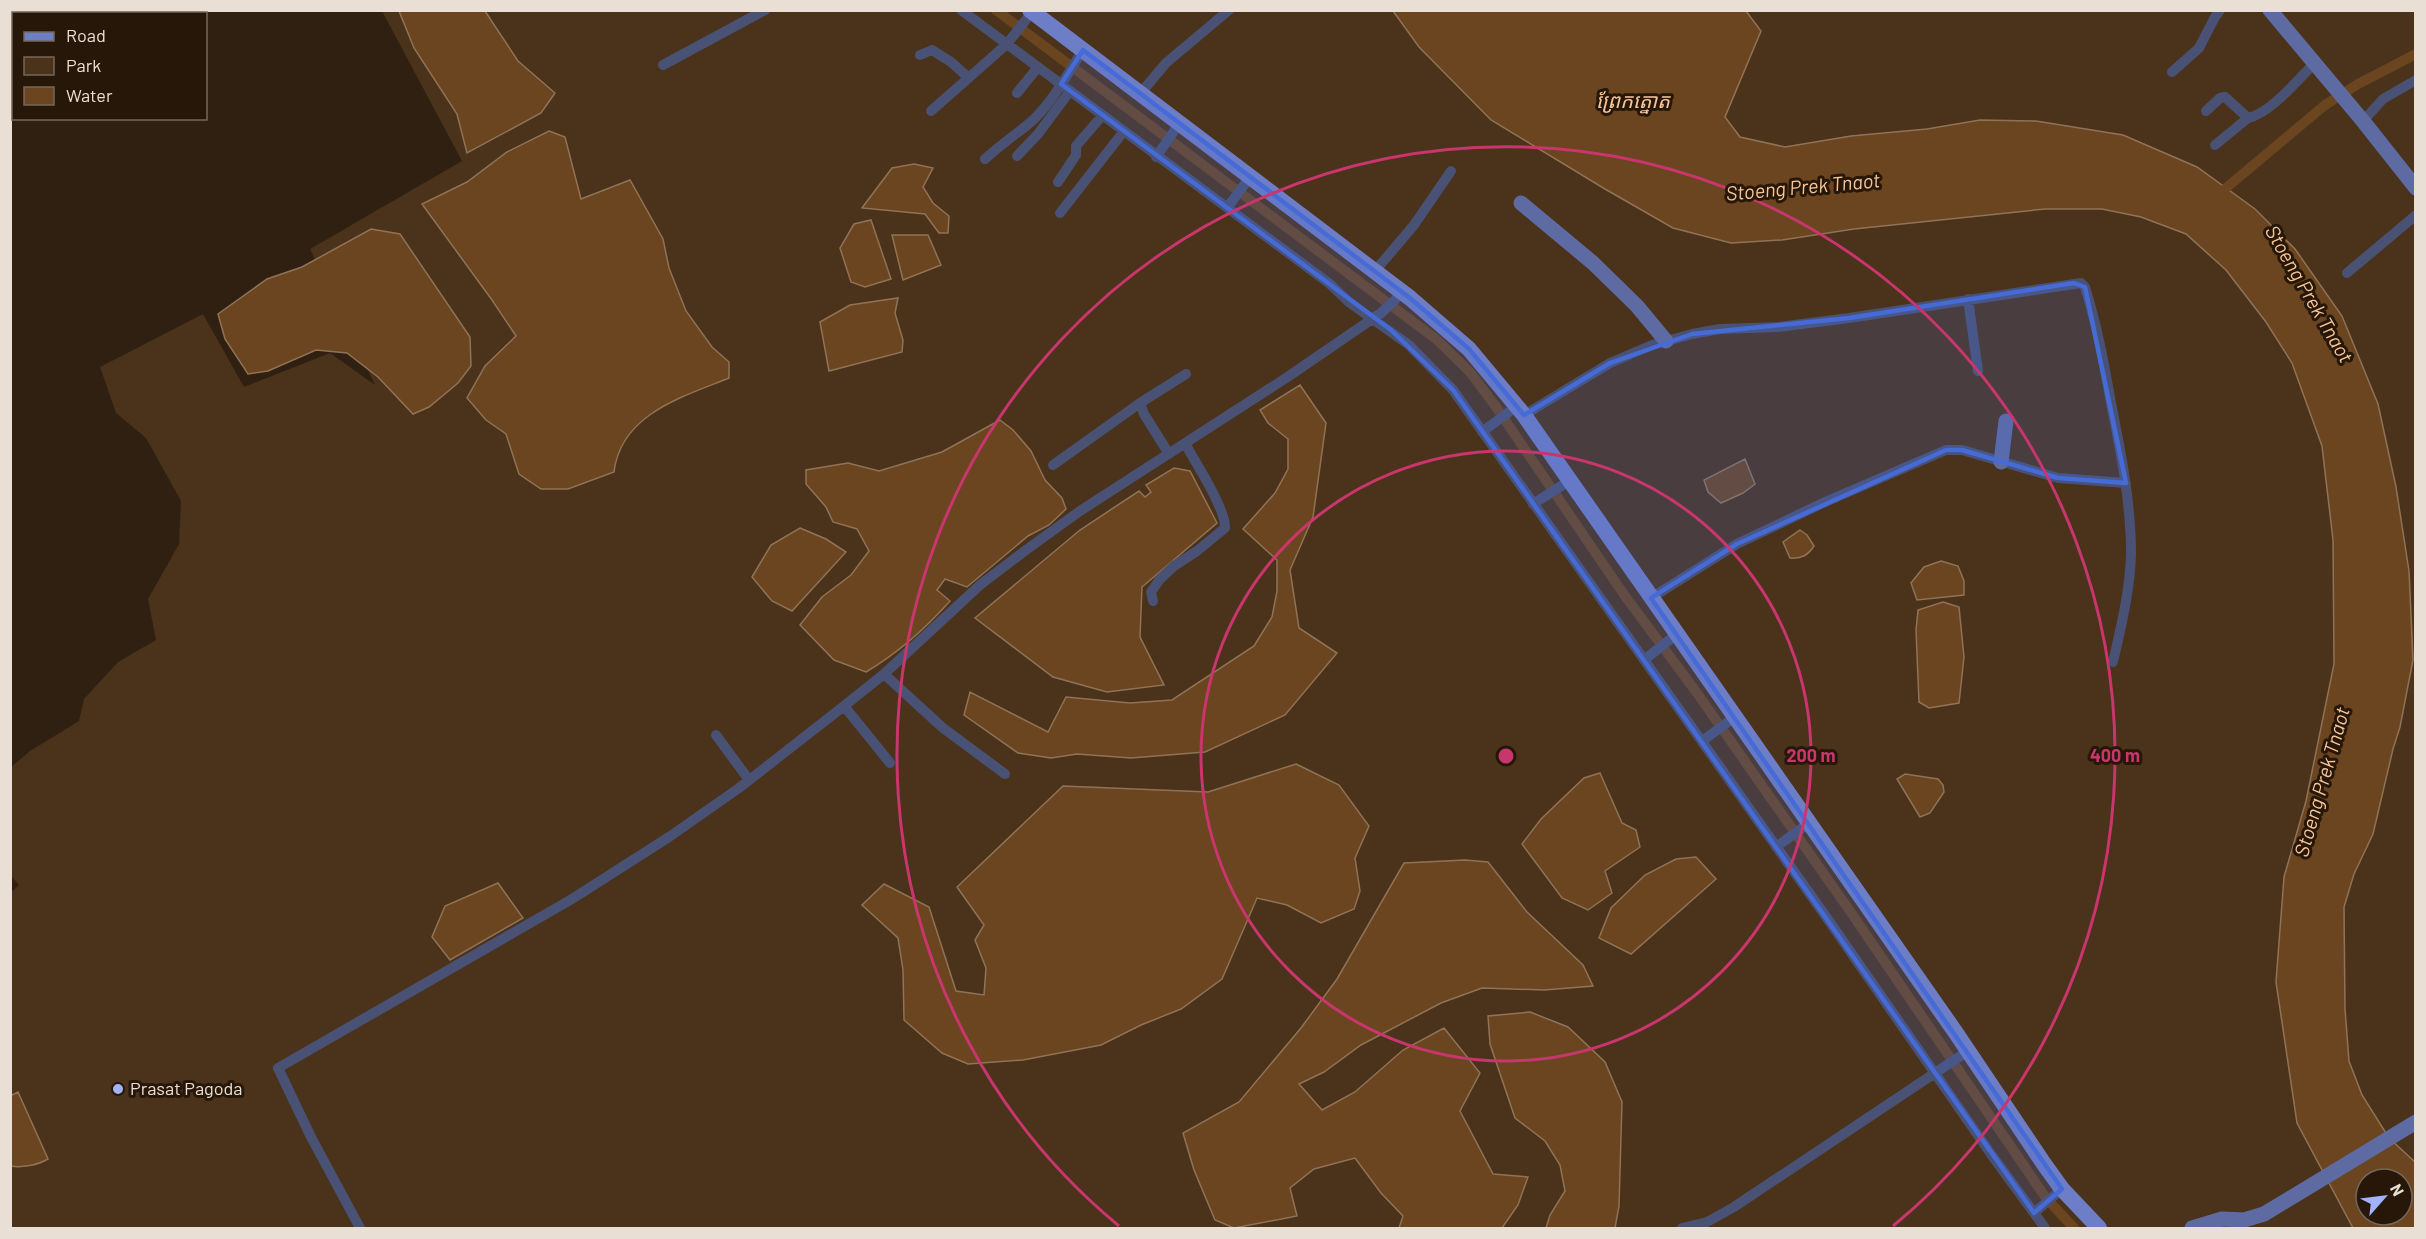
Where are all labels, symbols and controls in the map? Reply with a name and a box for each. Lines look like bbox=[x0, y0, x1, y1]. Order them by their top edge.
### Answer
legend bbox=[12, 12, 207, 120]
text: Road bbox=[66, 24, 106, 46]
text: Park bbox=[66, 54, 101, 76]
text: Water bbox=[66, 84, 113, 106]
water label: ព្រែកត្នោត bbox=[1596, 88, 1671, 114]
water label: Stoeng Prek Tnaot bbox=[1725, 167, 1881, 205]
water label: Stoeng Prek Tnaot bbox=[2261, 221, 2359, 366]
water label: Stoeng Prek Tnaot bbox=[2288, 704, 2354, 859]
text: 200 m bbox=[1786, 744, 1836, 766]
text: 400 m bbox=[2090, 744, 2140, 766]
centre of rings bbox=[1496, 746, 1516, 766]
place label: Prasat Pagoda bbox=[130, 1077, 243, 1099]
marker: Prasat Pagoda bbox=[111, 1082, 125, 1096]
north arrow bbox=[2354, 1167, 2414, 1227]
text: N bbox=[2387, 1181, 2409, 1199]

